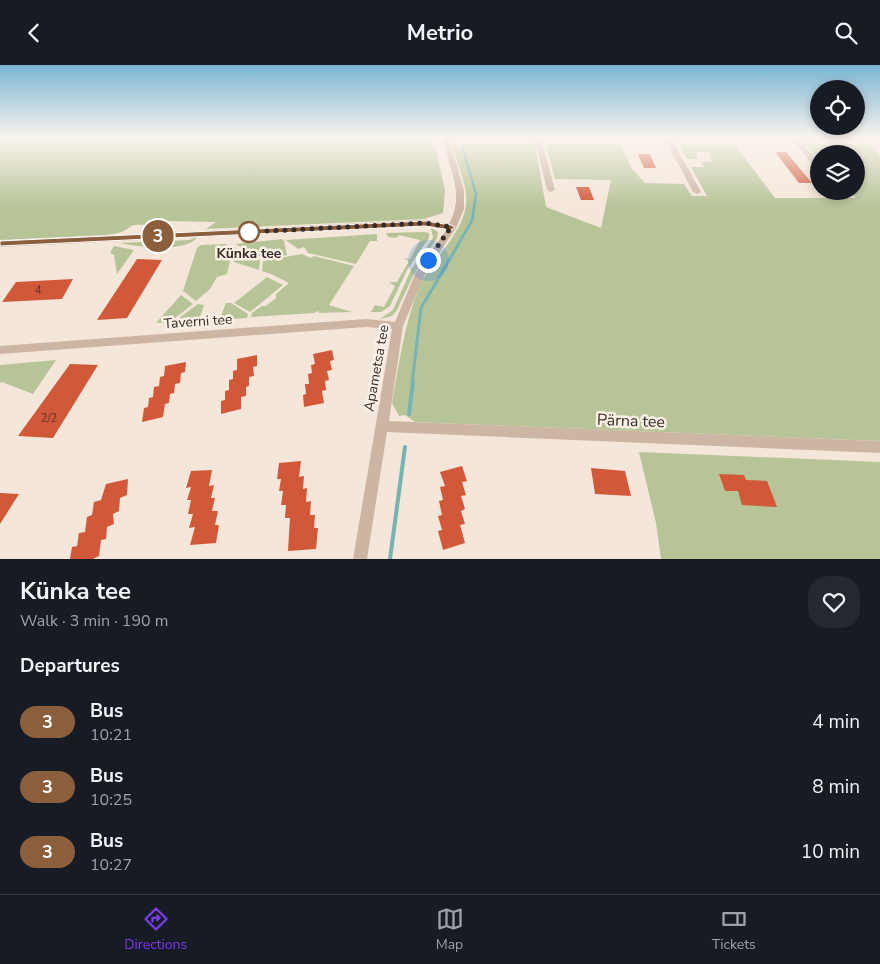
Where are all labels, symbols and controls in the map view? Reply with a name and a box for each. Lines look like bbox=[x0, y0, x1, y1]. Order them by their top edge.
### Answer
text: Metrio bbox=[407, 18, 473, 48]
icon: back bbox=[20, 19, 48, 47]
icon: search bbox=[832, 19, 860, 47]
map controls bbox=[810, 80, 865, 200]
button: locate bbox=[810, 80, 865, 135]
button: layers bbox=[810, 145, 865, 200]
line badge: 3 bbox=[142, 220, 174, 252]
marker: Künka tee bbox=[238, 221, 260, 243]
text: 3 bbox=[153, 224, 163, 248]
place label: Künka tee bbox=[217, 244, 282, 263]
your location bbox=[416, 248, 441, 273]
house number: 4 bbox=[35, 283, 42, 298]
street label: Taverni tee bbox=[163, 310, 233, 333]
street label: Apametsa tee bbox=[360, 323, 393, 413]
street label: Pärna tee bbox=[597, 409, 665, 433]
house number: 2/2 bbox=[41, 411, 57, 426]
text: Künka tee bbox=[20, 575, 131, 607]
button: heart bbox=[808, 576, 860, 628]
text: Walk · 3 min · 190 m bbox=[20, 610, 168, 632]
text: Departures bbox=[20, 653, 120, 679]
text: Bus bbox=[90, 698, 123, 724]
text: 4 min bbox=[812, 709, 860, 735]
text: 3 bbox=[42, 710, 53, 734]
text: 10:21 bbox=[90, 724, 132, 746]
text: Bus bbox=[90, 763, 123, 789]
text: 8 min bbox=[812, 774, 860, 800]
text: 3 bbox=[42, 775, 53, 799]
text: 10:25 bbox=[90, 789, 132, 811]
text: Bus bbox=[90, 828, 123, 854]
text: 10 min bbox=[801, 839, 860, 865]
text: 3 bbox=[42, 840, 53, 864]
text: 10:27 bbox=[90, 854, 132, 876]
tab: Directions bbox=[124, 905, 187, 954]
tab: Map bbox=[436, 905, 464, 954]
tab: Tickets bbox=[712, 905, 756, 954]

